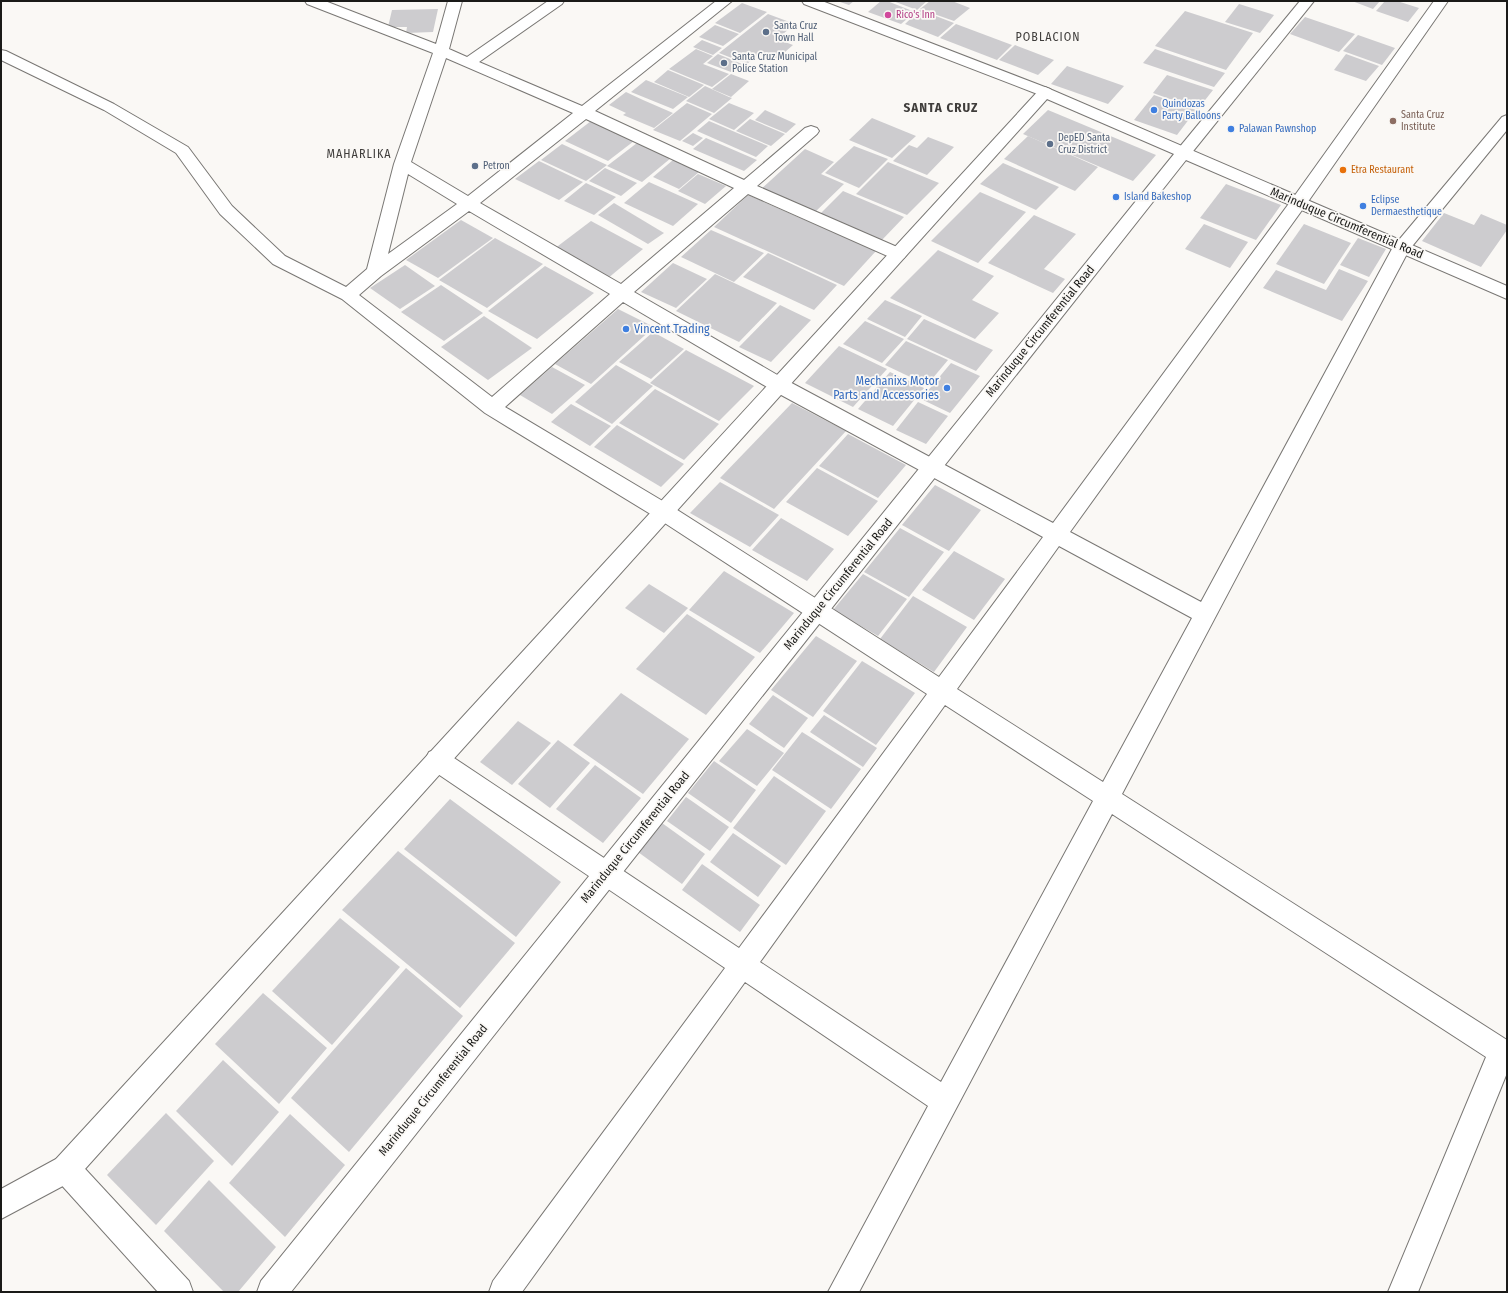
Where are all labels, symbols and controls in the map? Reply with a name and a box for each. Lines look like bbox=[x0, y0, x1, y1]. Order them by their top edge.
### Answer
place label: Rico's Inn bbox=[896, 9, 935, 21]
marker: Rico's Inn bbox=[883, 10, 893, 20]
place label: Santa Cruz Town Hall bbox=[774, 20, 817, 44]
marker: Santa Cruz Town Hall bbox=[761, 27, 771, 37]
district label: POBLACION bbox=[1016, 30, 1080, 44]
place label: Santa Cruz Municipal Police Station bbox=[732, 51, 817, 75]
marker: Santa Cruz Municipal Police Station bbox=[719, 58, 729, 68]
place label: Quindozas Party Balloons bbox=[1162, 98, 1221, 122]
district label: SANTA CRUZ bbox=[904, 100, 978, 115]
marker: Quindozas Party Balloons bbox=[1149, 105, 1159, 115]
place label: Santa Cruz Institute bbox=[1401, 109, 1444, 133]
marker: Santa Cruz Institute bbox=[1388, 116, 1398, 126]
place label: Palawan Pawnshop bbox=[1239, 123, 1316, 135]
marker: Palawan Pawnshop bbox=[1226, 124, 1236, 134]
place label: DepED Santa Cruz District bbox=[1058, 132, 1110, 156]
marker: DepED Santa Cruz District bbox=[1045, 139, 1055, 149]
district label: MAHARLIKA bbox=[326, 147, 392, 161]
place label: Petron bbox=[483, 160, 510, 172]
marker: Petron bbox=[470, 161, 480, 171]
place label: Etra Restaurant bbox=[1351, 164, 1414, 176]
marker: Etra Restaurant bbox=[1338, 165, 1348, 175]
street label: Marinduque Circumferential Road bbox=[1268, 184, 1426, 262]
place label: Island Bakeshop bbox=[1124, 191, 1191, 203]
marker: Island Bakeshop bbox=[1111, 192, 1121, 202]
place label: Eclipse Dermaesthetique bbox=[1371, 194, 1442, 218]
marker: Eclipse Dermaesthetique bbox=[1358, 201, 1368, 211]
street label: Marinduque Circumferential Road bbox=[983, 263, 1097, 399]
place label: Vincent Trading bbox=[634, 322, 710, 336]
marker: Vincent Trading bbox=[621, 324, 631, 334]
place label: Mechanixs Motor Parts and Accessories bbox=[833, 374, 940, 402]
marker: Mechanixs Motor Parts and Accessories bbox=[942, 383, 952, 393]
street label: Marinduque Circumferential Road bbox=[781, 516, 895, 652]
street label: Marinduque Circumferential Road bbox=[578, 769, 692, 905]
street label: Marinduque Circumferential Road bbox=[376, 1022, 490, 1158]

